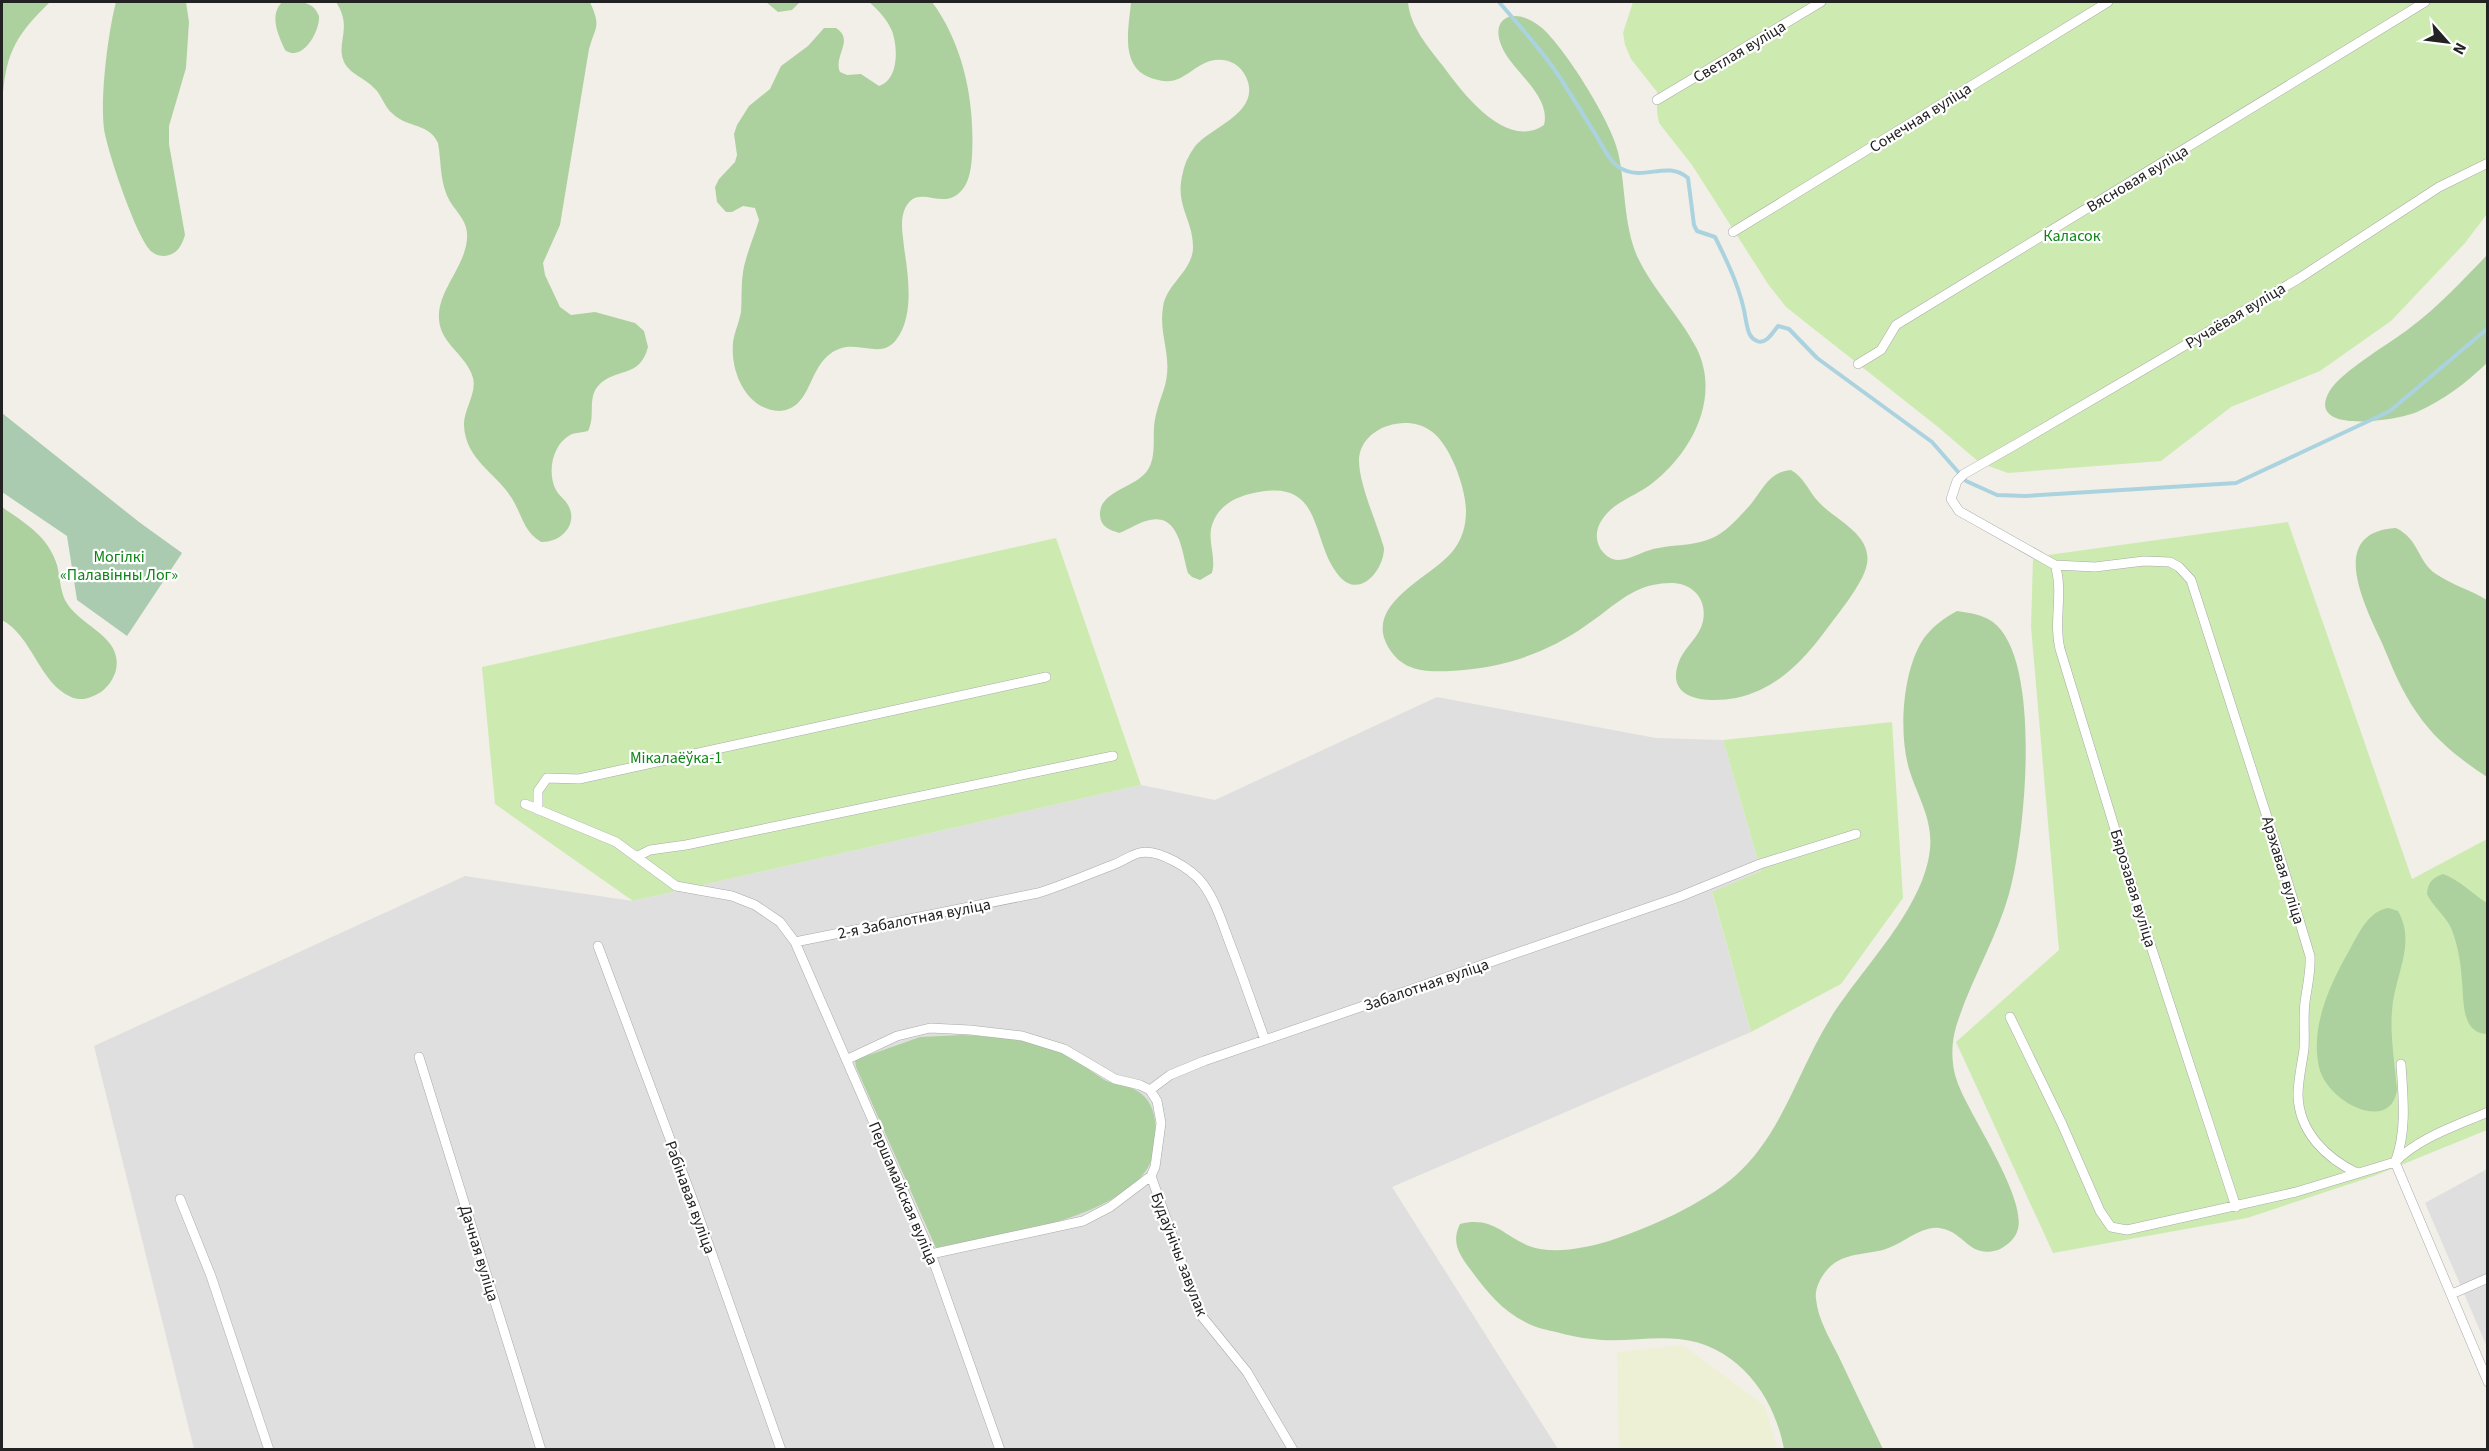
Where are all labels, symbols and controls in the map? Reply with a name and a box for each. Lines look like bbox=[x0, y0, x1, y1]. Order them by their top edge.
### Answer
north arrow bbox=[2417, 12, 2477, 72]
street label: Светлая вуліца bbox=[1689, 15, 1790, 88]
text: N bbox=[2447, 39, 2472, 58]
street label: Сонечная вуліца bbox=[1865, 78, 1976, 158]
street label: Вясновая вуліца bbox=[2083, 140, 2192, 218]
park label: Каласок bbox=[2043, 225, 2101, 247]
street label: Ручаёвая вуліца bbox=[2181, 277, 2290, 354]
park label: Могілкі «Палавінны Лог» bbox=[60, 546, 178, 586]
park label: Мікалаёўка-1 bbox=[630, 747, 722, 769]
street label: Арэхавая вуліца bbox=[2256, 814, 2310, 927]
street label: Бярозавая вуліца bbox=[2105, 826, 2161, 950]
street label: 2-я Забалотная вуліца bbox=[836, 893, 993, 945]
street label: Забалотная вуліца bbox=[1361, 953, 1492, 1017]
street label: Першамайская вуліца bbox=[863, 1118, 943, 1269]
street label: Рабінавая вуліца bbox=[659, 1138, 721, 1257]
street label: Будаўнічы завулак bbox=[1145, 1189, 1213, 1319]
street label: Дачная вуліца bbox=[454, 1202, 504, 1304]

